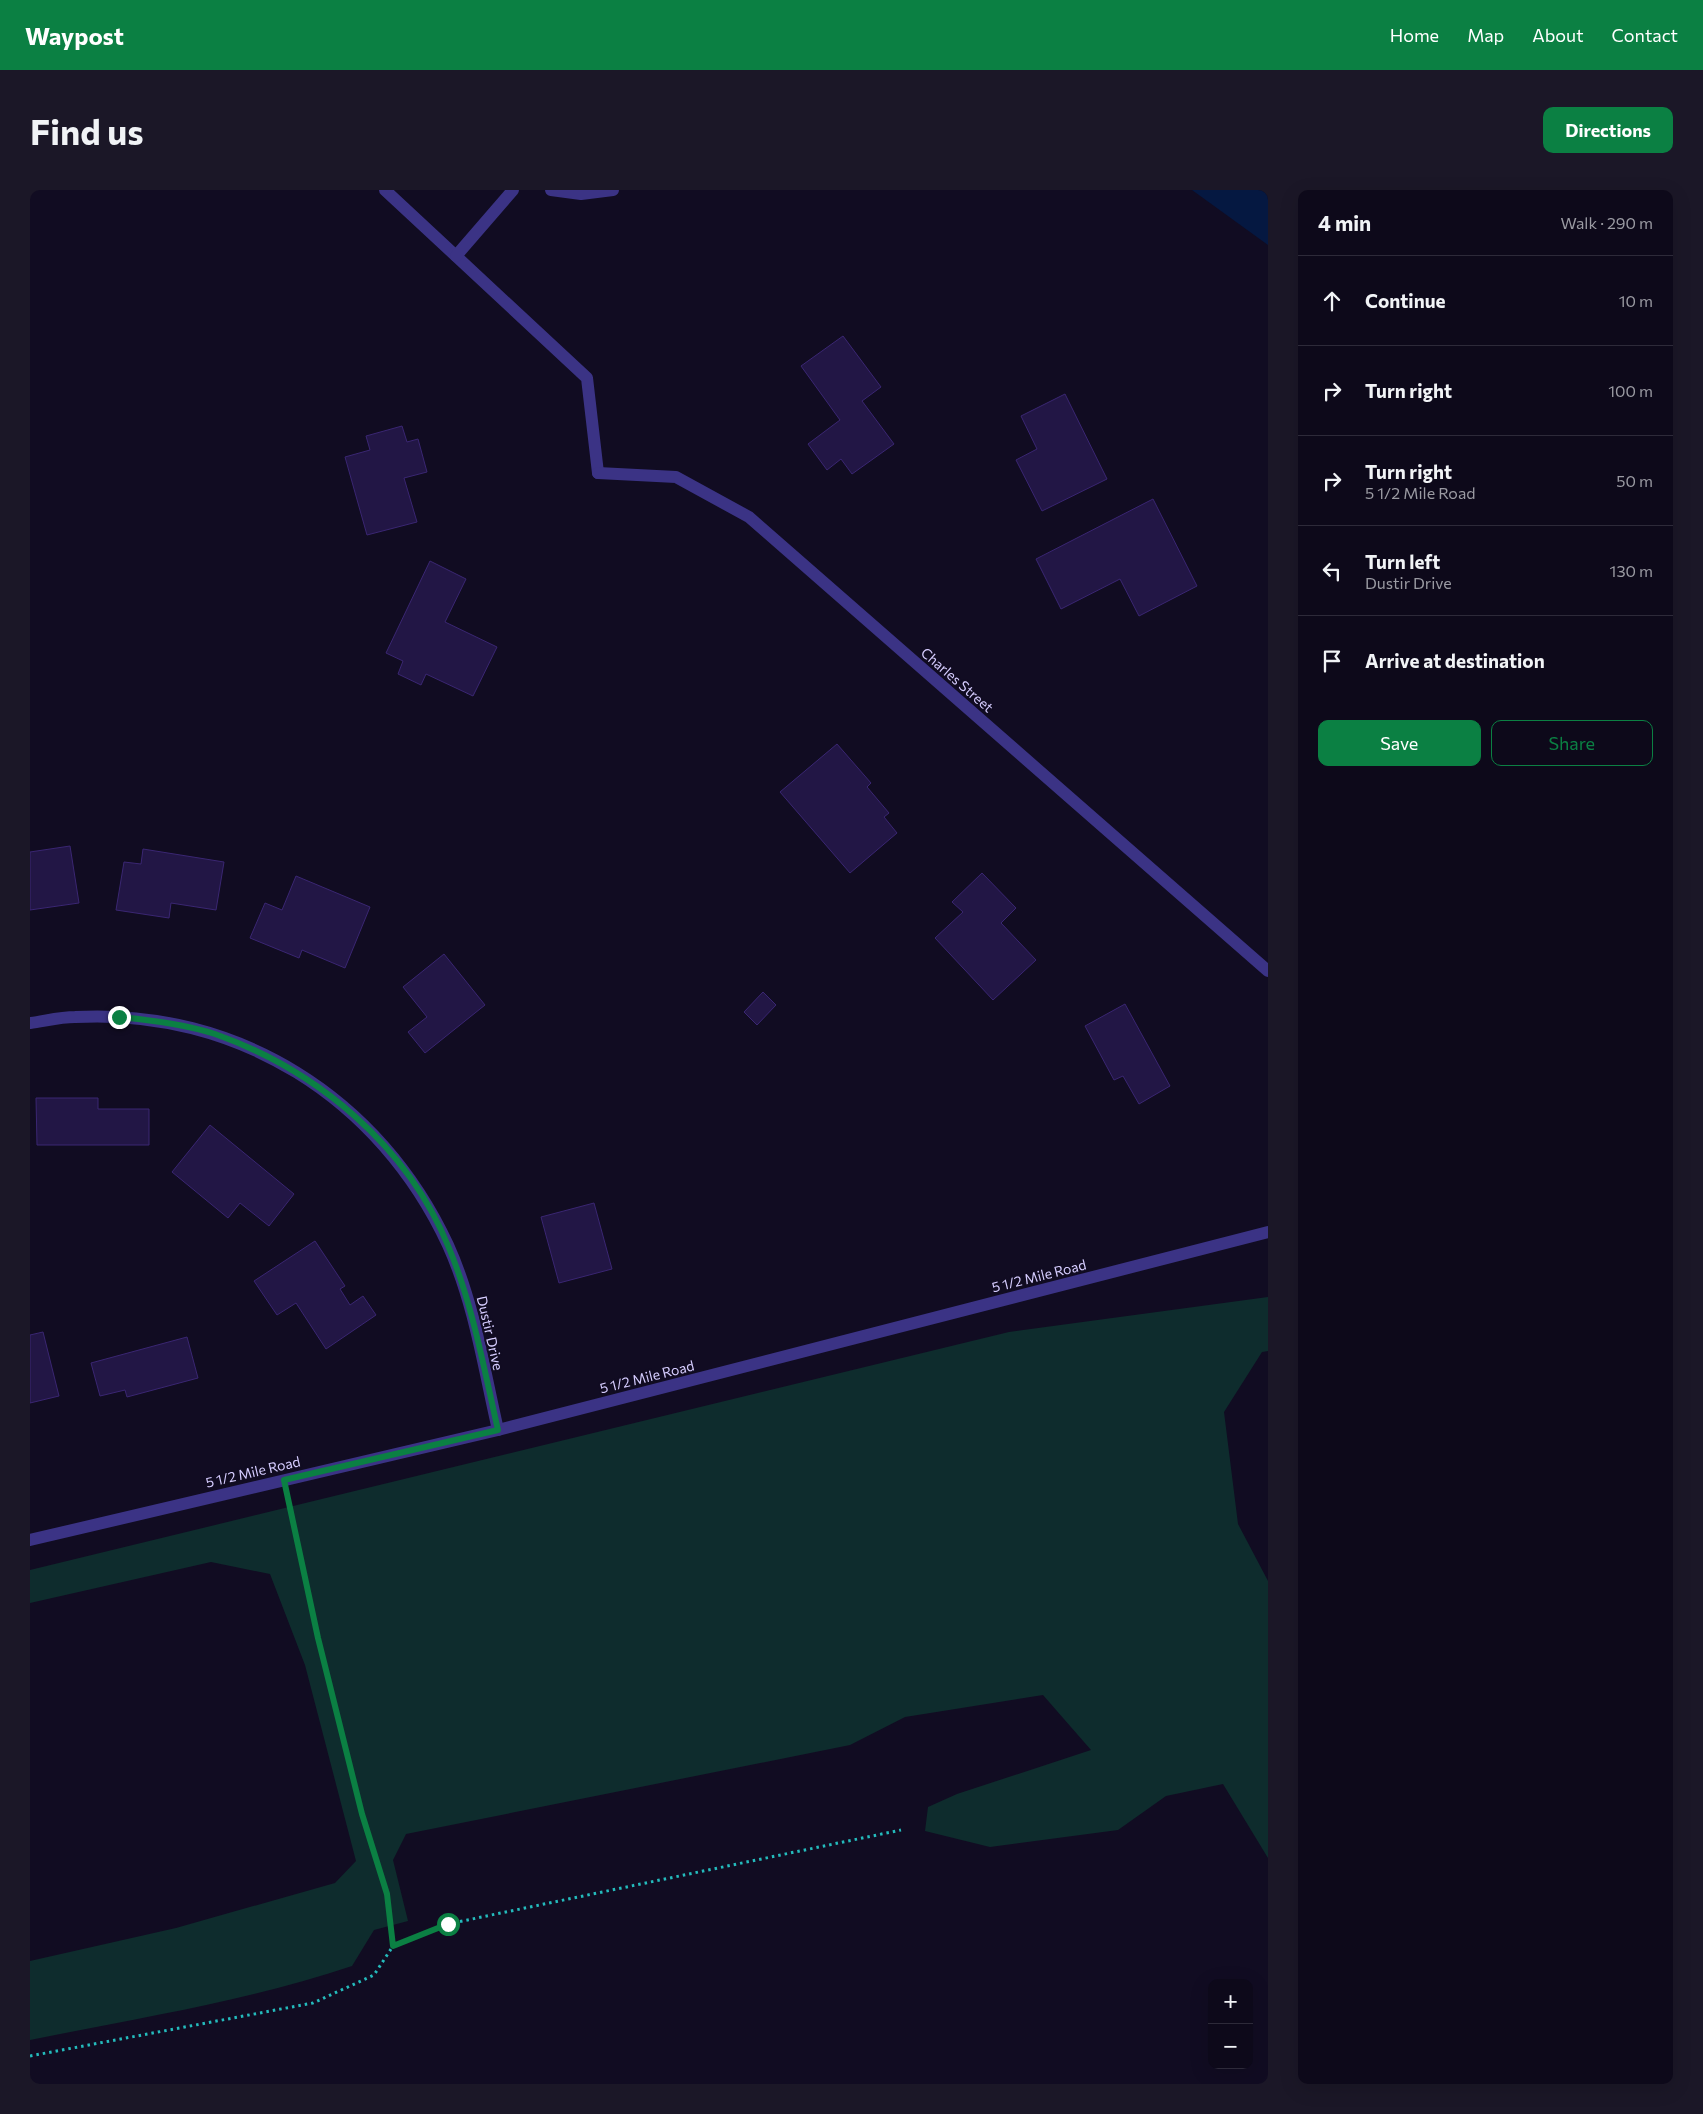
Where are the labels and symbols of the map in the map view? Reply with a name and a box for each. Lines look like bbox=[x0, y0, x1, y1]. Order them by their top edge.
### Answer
street label: Charles Street bbox=[918, 644, 997, 716]
route end bbox=[108, 1006, 131, 1029]
street label: 5 1/2 Mile Road bbox=[990, 1256, 1088, 1295]
street label: Dustir Drive bbox=[474, 1294, 507, 1372]
street label: 5 1/2 Mile Road bbox=[598, 1357, 696, 1396]
street label: 5 1/2 Mile Road bbox=[204, 1452, 302, 1491]
route start bbox=[437, 1913, 460, 1936]

